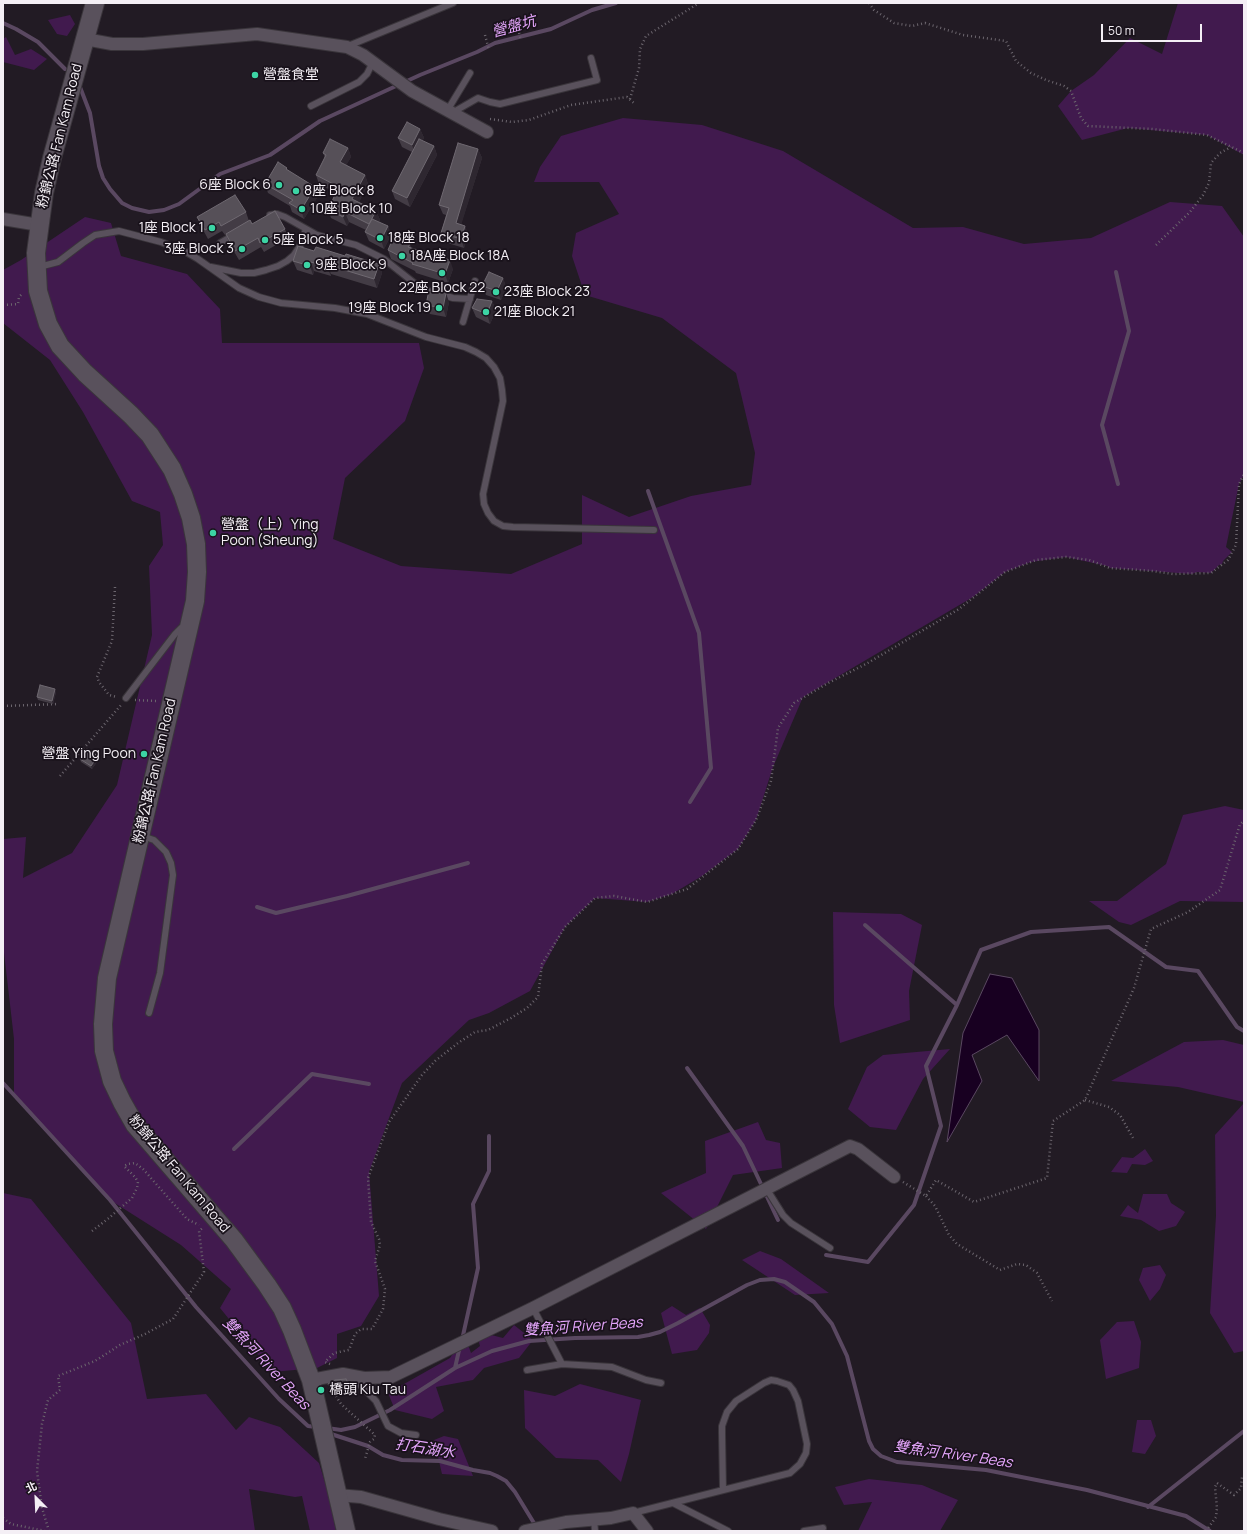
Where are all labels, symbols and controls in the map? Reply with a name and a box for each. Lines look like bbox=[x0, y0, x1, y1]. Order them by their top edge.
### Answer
water label: 營盤坑 bbox=[490, 12, 538, 42]
scale bar bbox=[1103, 16, 1204, 42]
text: 50 m bbox=[1108, 22, 1135, 39]
street label: 粉錦公路 Fan Kam Road bbox=[34, 62, 86, 210]
place label: 營盤食堂 bbox=[263, 67, 319, 83]
marker: 營盤食堂 bbox=[250, 70, 260, 80]
place label: 6座 Block 6 bbox=[199, 177, 271, 193]
marker: 6座 Block 6 bbox=[274, 180, 284, 190]
place label: 8座 Block 8 bbox=[304, 183, 375, 199]
marker: 8座 Block 8 bbox=[291, 186, 301, 196]
place label: 10座 Block 10 bbox=[310, 201, 392, 217]
marker: 10座 Block 10 bbox=[297, 204, 307, 214]
place label: 1座 Block 1 bbox=[139, 220, 204, 236]
marker: 1座 Block 1 bbox=[207, 223, 217, 233]
place label: 18座 Block 18 bbox=[388, 230, 470, 246]
place label: 5座 Block 5 bbox=[273, 232, 344, 248]
marker: 18座 Block 18 bbox=[375, 233, 385, 243]
marker: 5座 Block 5 bbox=[260, 235, 270, 245]
place label: 3座 Block 3 bbox=[164, 241, 234, 257]
marker: 3座 Block 3 bbox=[237, 244, 247, 254]
place label: 18A座 Block 18A bbox=[410, 248, 509, 264]
marker: 18A座 Block 18A bbox=[397, 251, 407, 261]
place label: 9座 Block 9 bbox=[315, 257, 387, 273]
marker: 9座 Block 9 bbox=[302, 260, 312, 270]
marker: 22座 Block 22 bbox=[437, 268, 447, 278]
place label: 22座 Block 22 bbox=[399, 280, 485, 296]
place label: 23座 Block 23 bbox=[504, 284, 590, 300]
marker: 23座 Block 23 bbox=[491, 287, 501, 297]
place label: 19座 Block 19 bbox=[348, 300, 431, 316]
marker: 19座 Block 19 bbox=[434, 303, 444, 313]
place label: 21座 Block 21 bbox=[494, 304, 575, 320]
marker: 21座 Block 21 bbox=[481, 307, 491, 317]
place label: 營盤（上）Ying Poon (Sheung) bbox=[221, 517, 319, 550]
marker: 營盤（上）Ying Poon (Sheung) bbox=[208, 528, 218, 538]
street label: 粉錦公路 Fan Kam Road bbox=[130, 697, 180, 845]
place label: 營盤 Ying Poon bbox=[41, 746, 136, 762]
marker: 營盤 Ying Poon bbox=[139, 749, 149, 759]
street label: 粉錦公路 Fan Kam Road bbox=[125, 1112, 233, 1236]
water label: 雙魚河 River Beas bbox=[219, 1314, 313, 1414]
water label: 雙魚河 River Beas bbox=[523, 1314, 643, 1340]
place label: 橋頭 Kiu Tau bbox=[329, 1382, 406, 1398]
marker: 橋頭 Kiu Tau bbox=[316, 1385, 326, 1395]
water label: 打石湖水 bbox=[394, 1435, 456, 1463]
water label: 雙魚河 River Beas bbox=[893, 1438, 1013, 1472]
text: 北 bbox=[23, 1477, 39, 1496]
north arrow bbox=[16, 1478, 56, 1518]

